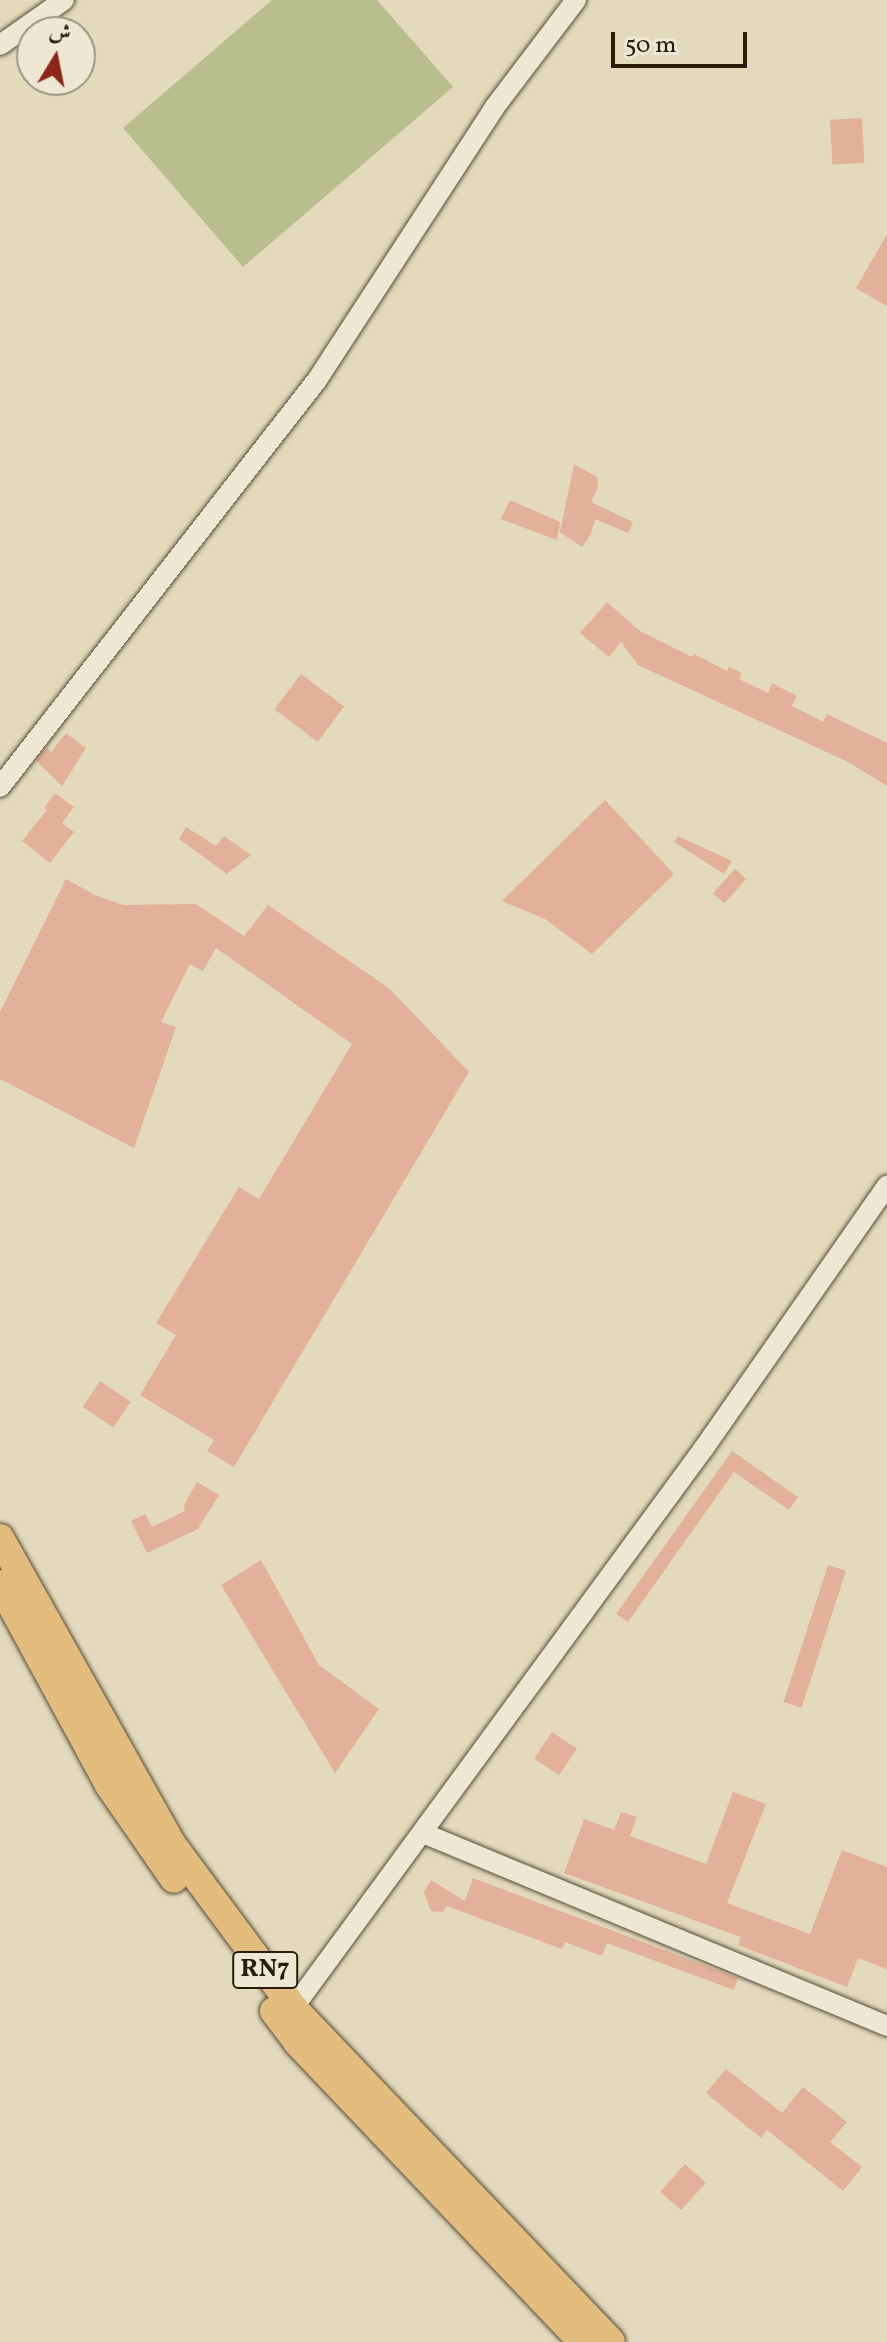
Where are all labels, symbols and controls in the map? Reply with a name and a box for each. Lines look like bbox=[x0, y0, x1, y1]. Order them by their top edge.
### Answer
north arrow bbox=[16, 16, 96, 96]
scale bar bbox=[615, 16, 751, 66]
text: ش bbox=[46, 17, 73, 51]
text: 50 m bbox=[625, 29, 677, 63]
road number: RN7 bbox=[231, 1948, 299, 1992]

